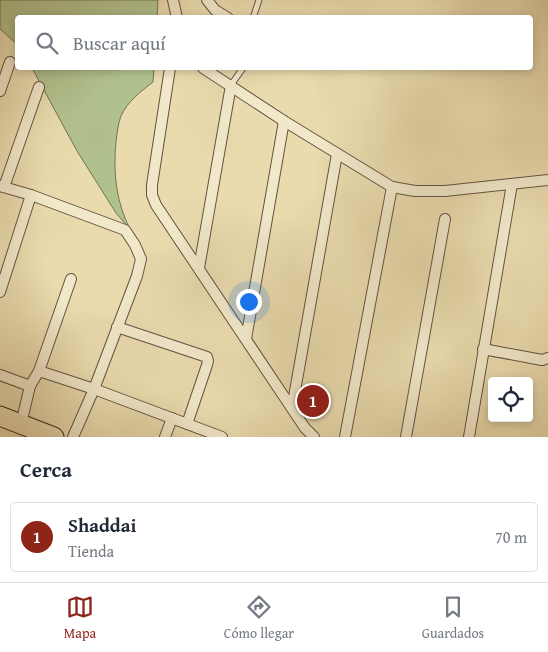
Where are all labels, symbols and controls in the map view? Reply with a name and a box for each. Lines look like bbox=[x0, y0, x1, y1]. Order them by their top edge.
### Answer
search box bbox=[15, 15, 533, 70]
icon: search bbox=[33, 29, 61, 57]
text: Buscar aquí bbox=[73, 29, 166, 57]
your location bbox=[236, 289, 262, 315]
map controls bbox=[488, 377, 533, 422]
button: locate bbox=[488, 377, 533, 422]
pin: 1 bbox=[297, 382, 329, 420]
text: Cerca bbox=[20, 454, 72, 485]
text: Shaddai bbox=[68, 511, 136, 539]
text: 1 bbox=[33, 525, 41, 549]
text: 70 m bbox=[495, 525, 527, 549]
text: Tienda bbox=[68, 539, 114, 563]
tab: Mapa bbox=[64, 593, 96, 643]
tab: Cómo llegar bbox=[224, 593, 294, 643]
tab: Guardados bbox=[422, 593, 484, 643]

